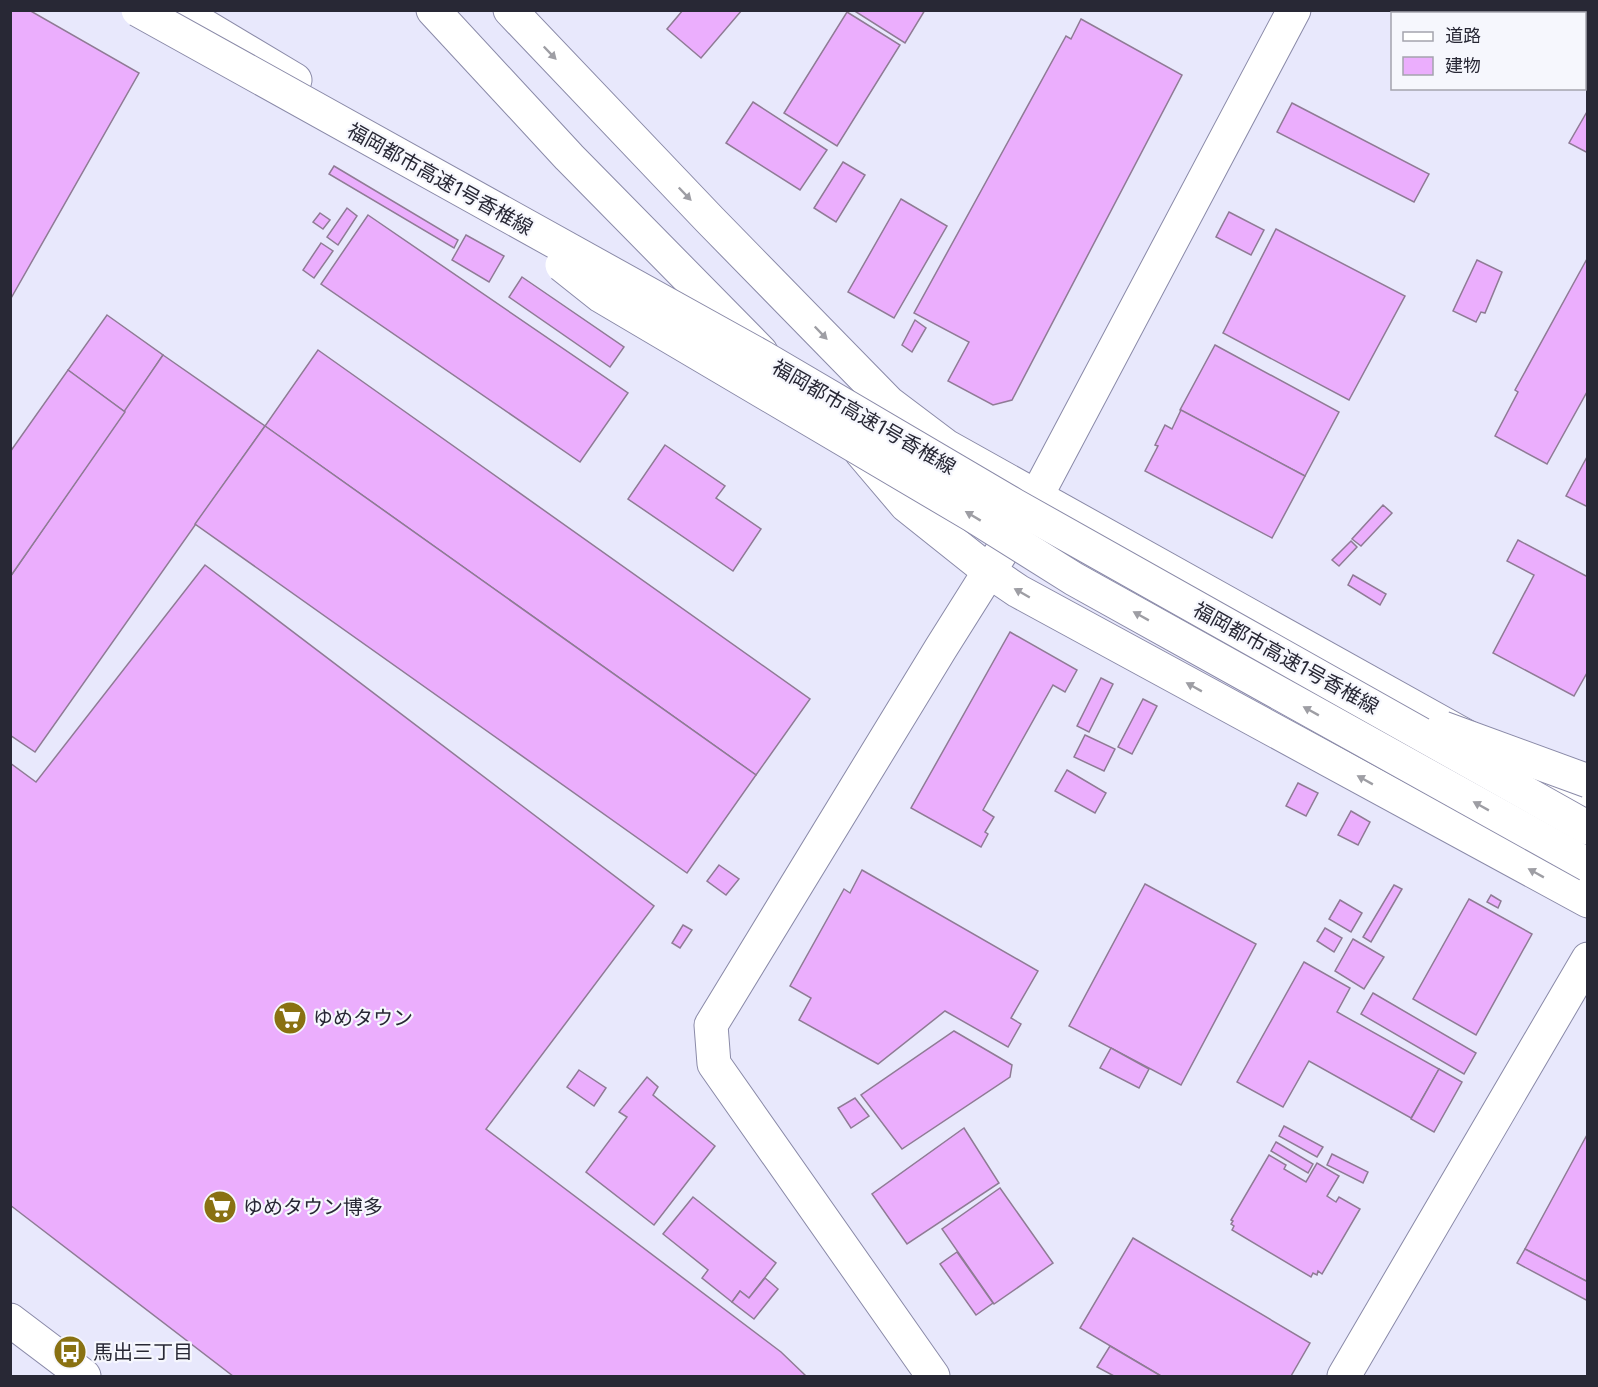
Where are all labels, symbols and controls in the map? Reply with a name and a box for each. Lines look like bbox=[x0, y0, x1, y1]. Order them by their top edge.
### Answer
legend bbox=[1391, 12, 1586, 90]
text: 道路 bbox=[1445, 25, 1481, 46]
one-way arrow bbox=[543, 45, 557, 60]
text: 建物 bbox=[1445, 55, 1481, 76]
street label: 福岡都市高速1号香椎線 bbox=[343, 118, 537, 240]
one-way arrow bbox=[678, 186, 692, 201]
one-way arrow bbox=[814, 326, 828, 341]
street label: 福岡都市高速1号香椎線 bbox=[768, 355, 960, 479]
one-way arrow bbox=[965, 510, 981, 521]
one-way arrow bbox=[1014, 588, 1031, 598]
street label: 福岡都市高速1号香椎線 bbox=[1189, 597, 1383, 719]
one-way arrow bbox=[1132, 611, 1149, 621]
one-way arrow bbox=[1185, 682, 1202, 692]
one-way arrow bbox=[1302, 706, 1319, 716]
one-way arrow bbox=[1356, 775, 1373, 785]
one-way arrow bbox=[1473, 801, 1489, 812]
one-way arrow bbox=[1527, 868, 1544, 878]
supermarket icon: ゆめタウン bbox=[272, 1000, 308, 1036]
place label: ゆめタウン bbox=[313, 1006, 413, 1030]
supermarket icon: ゆめタウン博多 bbox=[202, 1189, 238, 1225]
place label: ゆめタウン博多 bbox=[243, 1195, 383, 1219]
bus stop icon: 馬出三丁目 bbox=[52, 1334, 88, 1370]
place label: 馬出三丁目 bbox=[93, 1340, 193, 1364]

